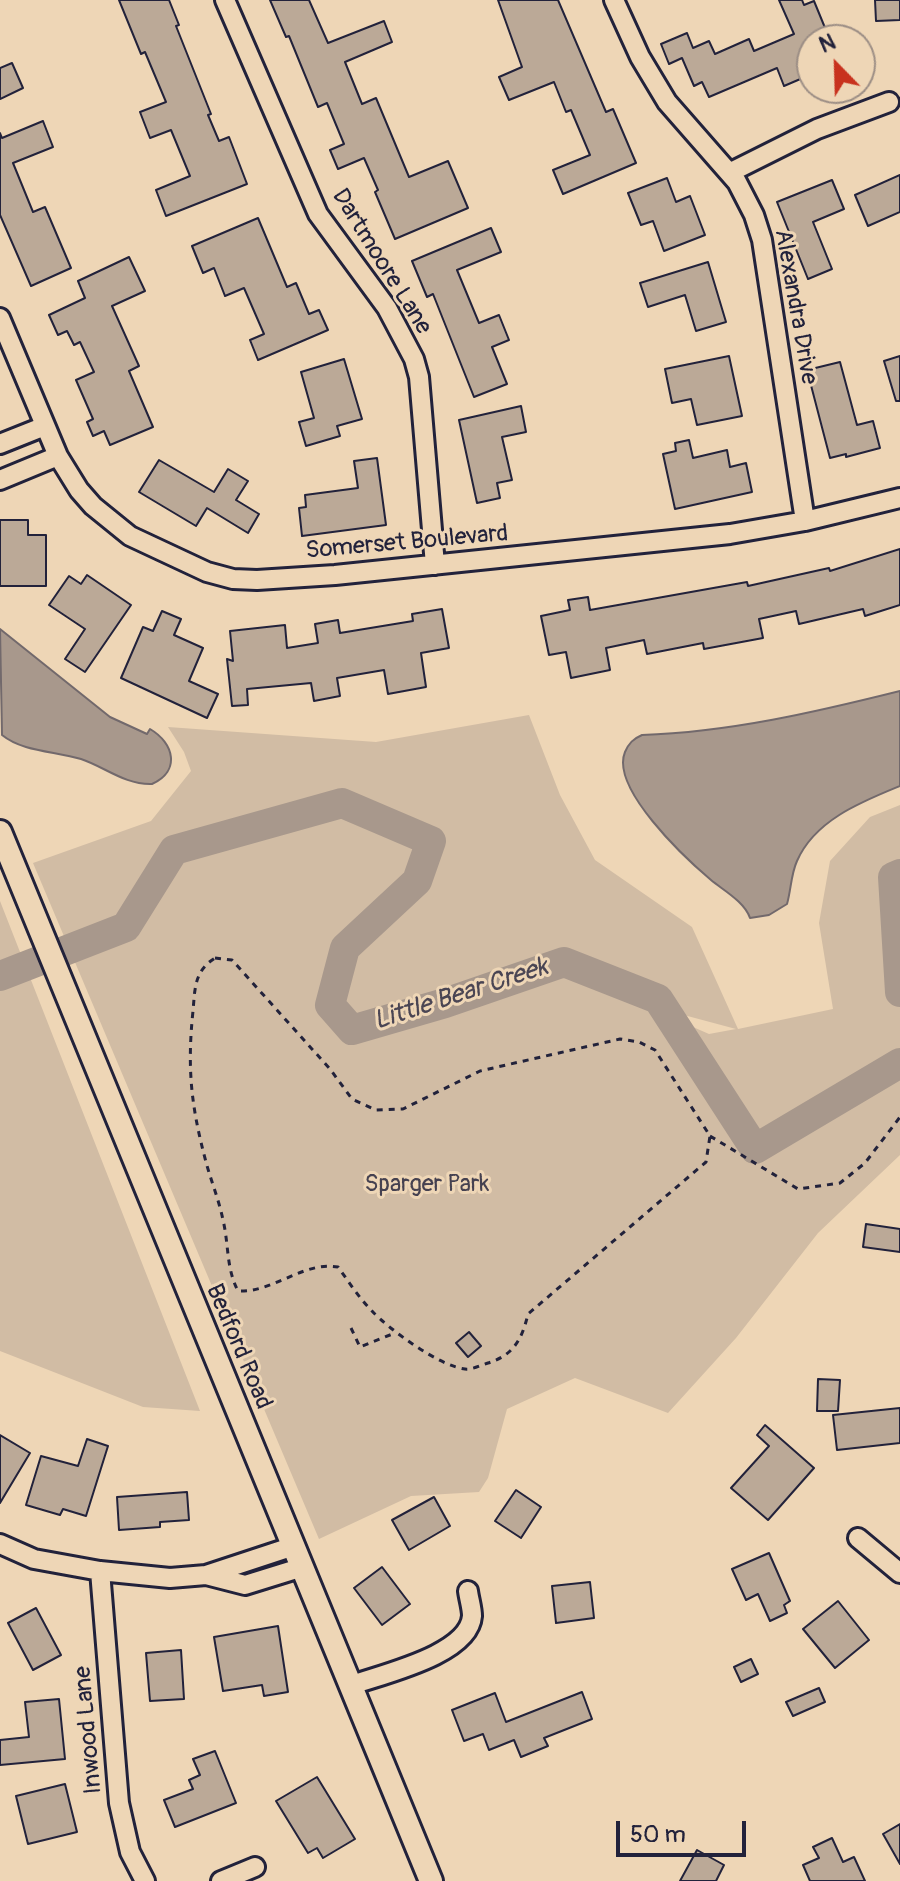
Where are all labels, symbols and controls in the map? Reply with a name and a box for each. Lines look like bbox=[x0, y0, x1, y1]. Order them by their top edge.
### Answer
north arrow bbox=[796, 24, 876, 104]
text: N bbox=[815, 28, 840, 60]
street label: Dartmoore Lane bbox=[325, 184, 437, 340]
street label: Alexandra Drive bbox=[767, 227, 823, 387]
street label: Somerset Boulevard bbox=[305, 520, 509, 566]
water label: Little Bear Creek bbox=[370, 952, 552, 1038]
park label: Sparger Park bbox=[365, 1171, 489, 1199]
street label: Bedford Road bbox=[199, 1280, 277, 1414]
street label: Inwood Lane bbox=[69, 1665, 109, 1795]
scale bar bbox=[620, 1805, 750, 1855]
text: 50 m bbox=[630, 1820, 686, 1849]

